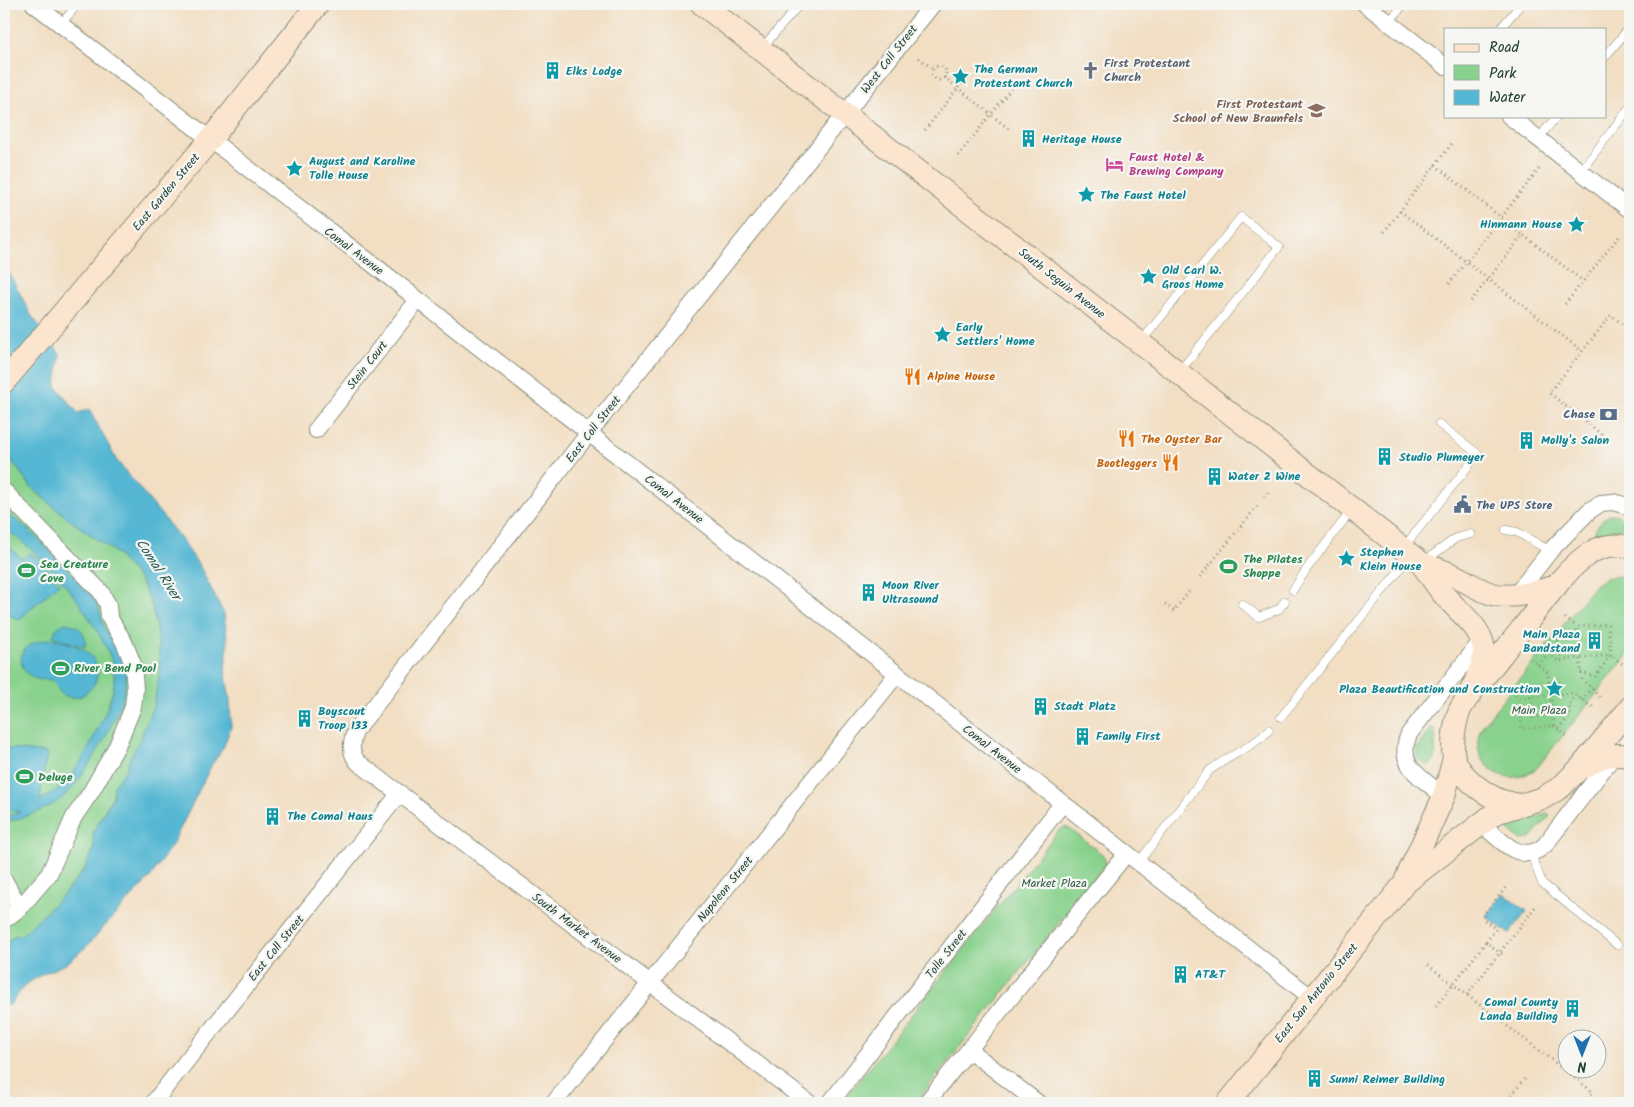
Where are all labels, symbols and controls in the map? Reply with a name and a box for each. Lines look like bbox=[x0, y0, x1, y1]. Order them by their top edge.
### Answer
street label: West Coll Street bbox=[856, 20, 923, 98]
legend bbox=[1444, 28, 1606, 118]
text: Road bbox=[1489, 36, 1520, 60]
place label: First Protestant Church bbox=[1104, 54, 1191, 87]
place label: The German Protestant Church bbox=[974, 60, 1073, 93]
church icon: First Protestant Church bbox=[1080, 60, 1100, 80]
building icon: Elks Lodge bbox=[542, 61, 562, 81]
place label: Elks Lodge bbox=[566, 62, 622, 81]
text: Park bbox=[1489, 62, 1517, 86]
place icon: The German Protestant Church bbox=[950, 66, 970, 86]
text: Water bbox=[1489, 86, 1526, 110]
place label: First Protestant School of New Braunfels bbox=[1173, 95, 1304, 128]
school or university icon: First Protestant School of New Braunfels bbox=[1307, 101, 1327, 121]
building icon: Heritage House bbox=[1018, 129, 1038, 149]
place label: Heritage House bbox=[1042, 130, 1122, 149]
place label: Faust Hotel & Brewing Company bbox=[1129, 148, 1224, 181]
street label: East Garden Street bbox=[128, 149, 205, 236]
place label: August and Karoline Tolle House bbox=[309, 152, 416, 185]
hotel icon: Faust Hotel & Brewing Company bbox=[1105, 154, 1125, 174]
place icon: August and Karoline Tolle House bbox=[285, 158, 305, 178]
place icon: The Faust Hotel bbox=[1076, 185, 1096, 205]
place label: The Faust Hotel bbox=[1100, 186, 1186, 205]
place icon: Hinmann House bbox=[1566, 214, 1586, 234]
place label: Hinmann House bbox=[1480, 215, 1562, 234]
street label: Comal Avenue bbox=[320, 222, 388, 281]
street label: South Seguin Avenue bbox=[1014, 243, 1110, 324]
place label: Old Carl W. Groos Home bbox=[1162, 261, 1224, 294]
place icon: Old Carl W. Groos Home bbox=[1138, 267, 1158, 287]
place label: Early Settlers' Home bbox=[956, 318, 1035, 351]
place icon: Early Settlers' Home bbox=[932, 324, 952, 344]
street label: Stein Court bbox=[342, 337, 393, 394]
restaurant icon: Alpine House bbox=[903, 366, 923, 386]
place label: Alpine House bbox=[927, 367, 995, 386]
street label: East Coll Street bbox=[561, 391, 626, 467]
bank icon: Chase bbox=[1599, 404, 1619, 424]
place label: Chase bbox=[1563, 405, 1595, 424]
restaurant icon: The Oyster Bar bbox=[1117, 429, 1137, 449]
place label: The Oyster Bar bbox=[1141, 430, 1223, 449]
building icon: Molly's Salon bbox=[1517, 430, 1537, 450]
place label: Molly's Salon bbox=[1541, 431, 1609, 450]
building icon: Studio Plumeyer bbox=[1375, 447, 1395, 467]
place label: Studio Plumeyer bbox=[1399, 448, 1485, 467]
restaurant icon: Bootleggers bbox=[1161, 453, 1181, 473]
place label: Bootleggers bbox=[1097, 454, 1157, 473]
building icon: Water 2 Wine bbox=[1204, 466, 1224, 486]
place label: Water 2 Wine bbox=[1228, 467, 1301, 486]
street label: Comal Avenue bbox=[640, 470, 708, 529]
public building icon: The UPS Store bbox=[1452, 495, 1472, 515]
place label: The UPS Store bbox=[1476, 496, 1553, 515]
water label: Comal River bbox=[130, 534, 188, 608]
place label: Stephen Klein House bbox=[1360, 543, 1421, 576]
place icon: Stephen Klein House bbox=[1336, 549, 1356, 569]
place label: The Pilates Shoppe bbox=[1243, 550, 1303, 583]
place label: Sea Creature Cove bbox=[40, 555, 109, 588]
sports icon: The Pilates Shoppe bbox=[1219, 556, 1239, 576]
sports icon: Sea Creature Cove bbox=[16, 561, 36, 581]
place label: Moon River Ultrasound bbox=[882, 576, 940, 609]
building icon: Moon River Ultrasound bbox=[858, 582, 878, 602]
place label: Main Plaza Bandstand bbox=[1523, 625, 1581, 658]
building icon: Main Plaza Bandstand bbox=[1584, 631, 1604, 651]
sports icon: River Bend Pool bbox=[50, 658, 70, 678]
place label: River Bend Pool bbox=[74, 659, 157, 678]
place icon: Plaza Beautification and Construction bbox=[1544, 679, 1564, 699]
place label: Plaza Beautification and Construction bbox=[1339, 680, 1540, 699]
building icon: Stadt Platz bbox=[1030, 696, 1050, 716]
place label: Stadt Platz bbox=[1054, 697, 1116, 716]
park label: Main Plaza bbox=[1511, 701, 1567, 720]
place label: Boyscout Troop 133 bbox=[318, 702, 368, 735]
building icon: Boyscout Troop 133 bbox=[294, 708, 314, 728]
street label: Comal Avenue bbox=[958, 720, 1026, 779]
building icon: Family First bbox=[1072, 726, 1092, 746]
place label: Family First bbox=[1096, 727, 1161, 746]
sports icon: Deluge bbox=[14, 767, 34, 787]
place label: Deluge bbox=[38, 768, 73, 787]
building icon: The Comal Haus bbox=[263, 806, 283, 826]
place label: The Comal Haus bbox=[287, 807, 373, 826]
street label: Napoleon Street bbox=[693, 852, 758, 927]
park label: Market Plaza bbox=[1021, 874, 1087, 893]
street label: South Market Avenue bbox=[528, 888, 626, 969]
street label: East Coll Street bbox=[244, 911, 309, 986]
street label: Tolle Street bbox=[921, 925, 972, 983]
street label: East San Antonio Street bbox=[1270, 939, 1363, 1048]
building icon: AT&T bbox=[1171, 964, 1191, 984]
place label: AT&T bbox=[1195, 965, 1227, 984]
place label: Comal County Landa Building bbox=[1480, 993, 1559, 1026]
building icon: Comal County Landa Building bbox=[1562, 999, 1582, 1019]
north arrow bbox=[1556, 1030, 1606, 1080]
text: N bbox=[1577, 1055, 1586, 1077]
building icon: Sunni Reimer Building bbox=[1305, 1069, 1325, 1089]
place label: Sunni Reimer Building bbox=[1329, 1070, 1445, 1089]

